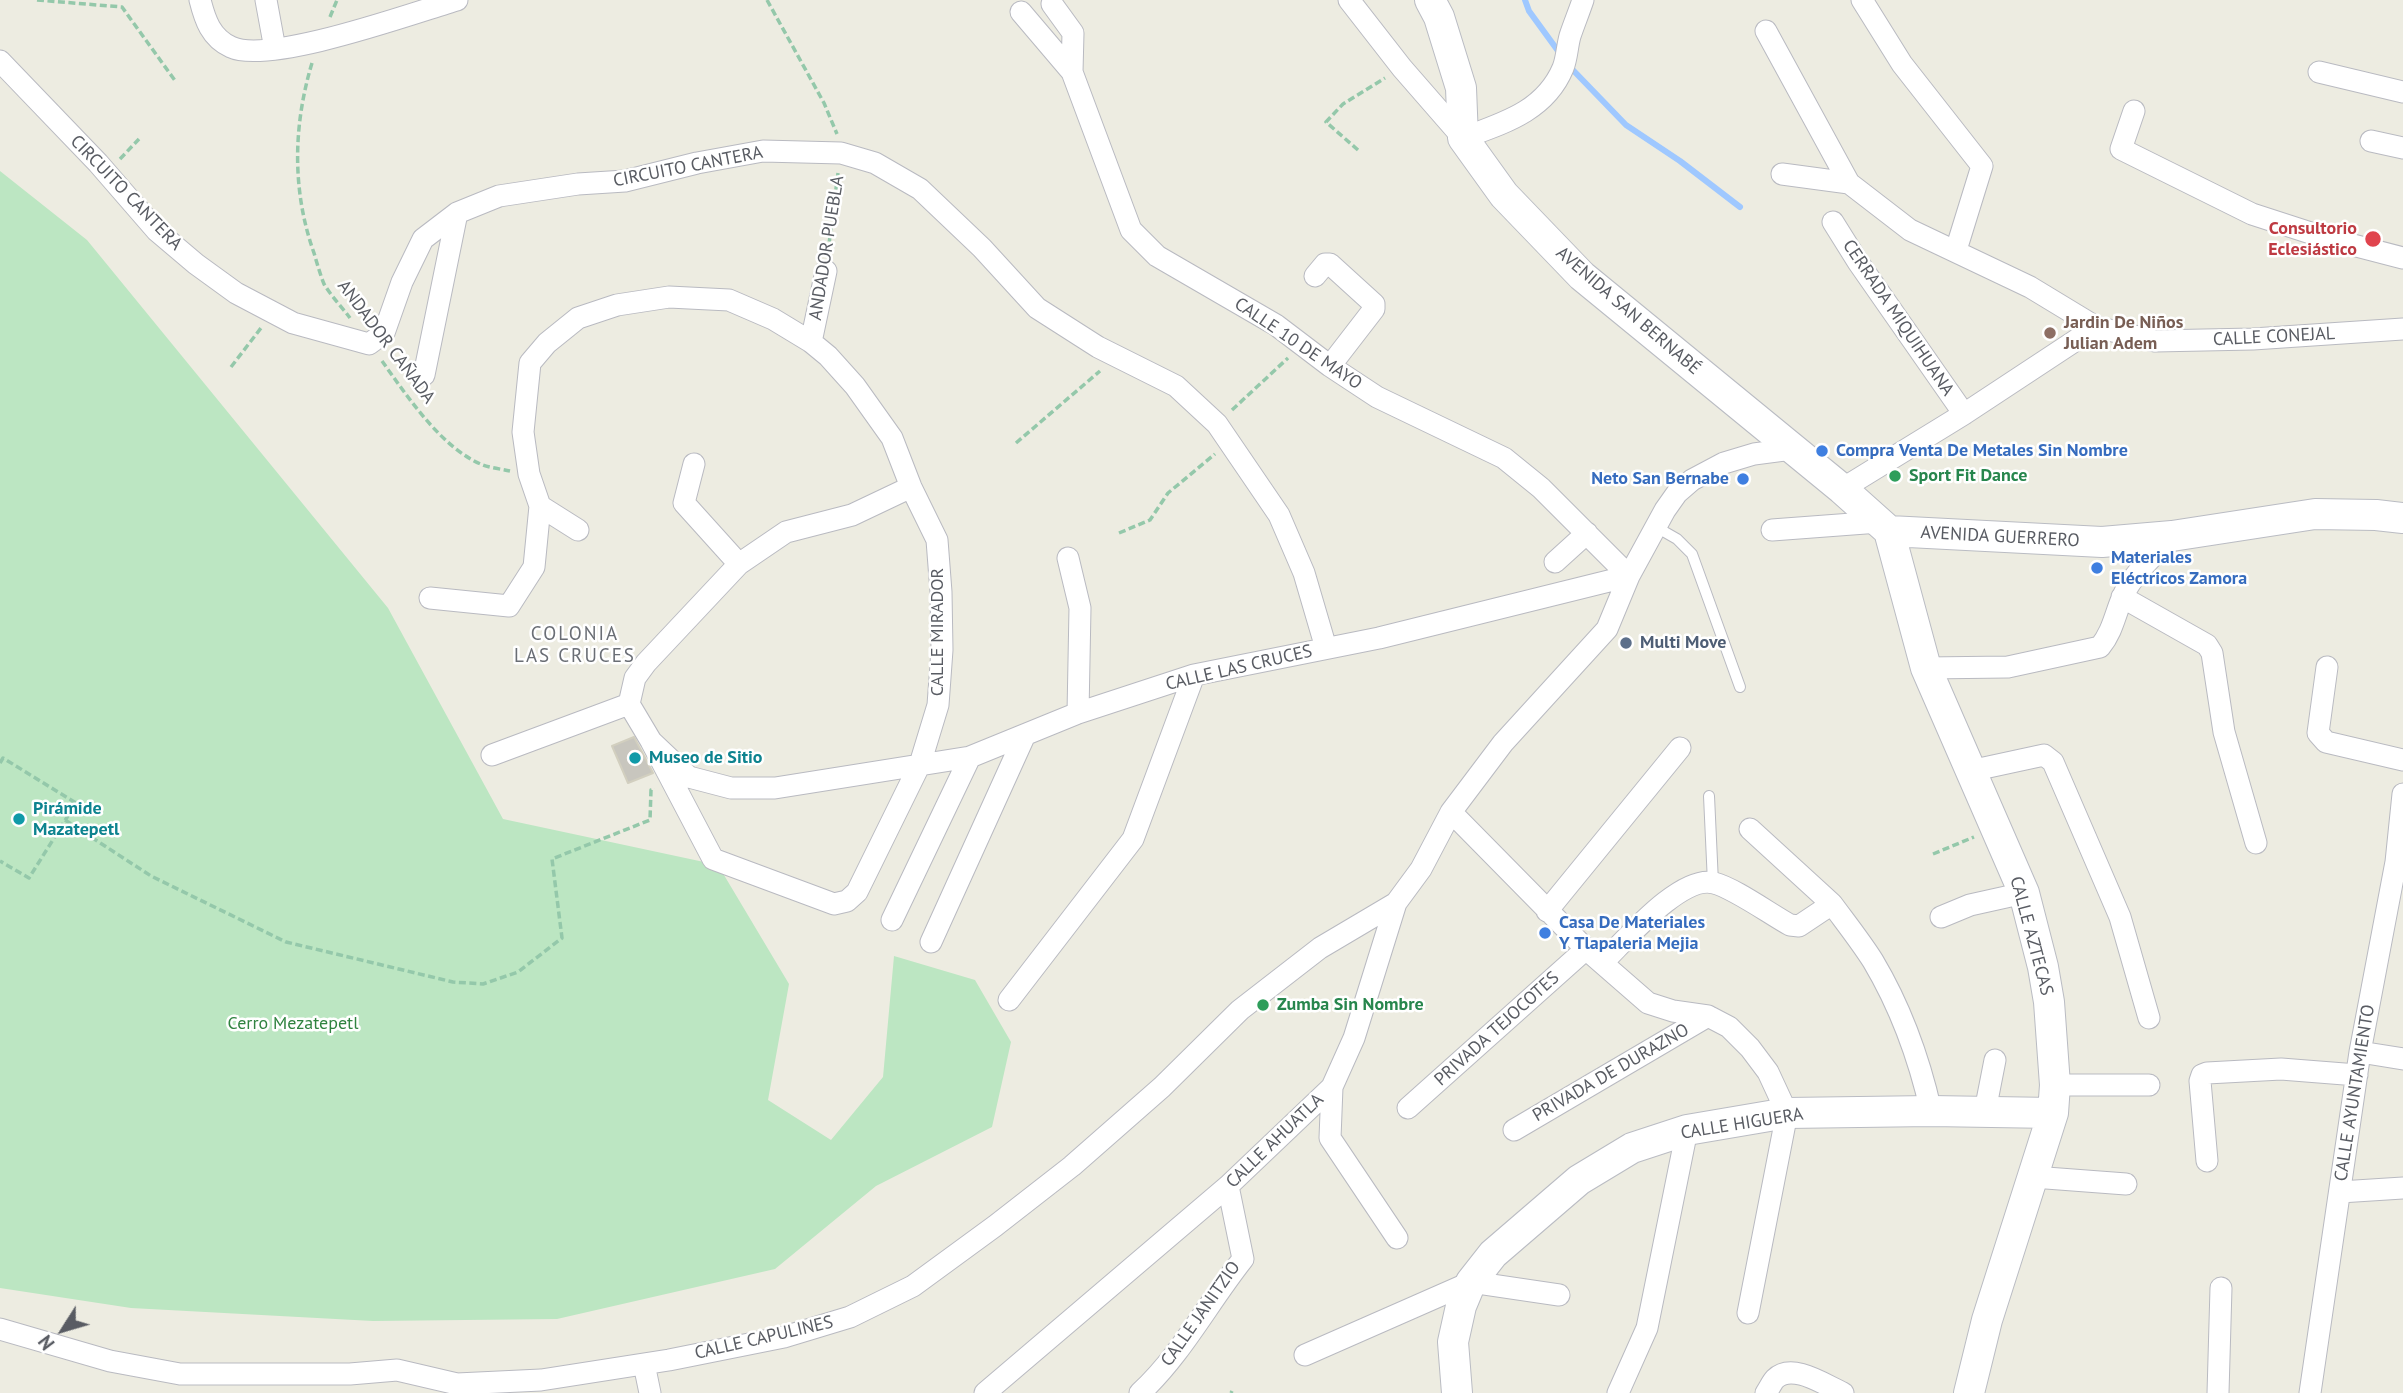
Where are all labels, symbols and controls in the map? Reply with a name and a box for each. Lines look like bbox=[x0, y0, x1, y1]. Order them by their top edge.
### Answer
street label: CIRCUITO CANTERA bbox=[66, 131, 186, 255]
street label: CIRCUITO CANTERA bbox=[611, 142, 765, 192]
street label: ANDADOR PUEBLA bbox=[805, 174, 849, 322]
place label: Consultorio Eclesiástico bbox=[2268, 218, 2357, 260]
marker: Consultorio Eclesiástico bbox=[2363, 229, 2383, 249]
street label: CERRADA MIQUIHUANA bbox=[1838, 236, 1958, 400]
street label: AVENIDA SAN BERNABÉ bbox=[1551, 242, 1705, 380]
street label: ANDADOR CAÑADA bbox=[333, 276, 439, 408]
street label: CALLE 10 DE MAYO bbox=[1230, 293, 1366, 395]
place label: Jardin De Niños Julian Adem bbox=[2064, 312, 2183, 354]
street label: CALLE CONEJAL bbox=[2212, 323, 2336, 351]
marker: Jardin De Niños Julian Adem bbox=[2042, 325, 2058, 341]
place label: Compra Venta De Metales Sin Nombre bbox=[1836, 440, 2128, 462]
marker: Compra Venta De Metales Sin Nombre bbox=[1814, 443, 1830, 459]
place label: Sport Fit Dance bbox=[1909, 465, 2027, 487]
place label: Neto San Bernabe bbox=[1591, 468, 1729, 490]
marker: Sport Fit Dance bbox=[1887, 468, 1903, 484]
marker: Neto San Bernabe bbox=[1735, 471, 1751, 487]
street label: AVENIDA GUERRERO bbox=[1920, 522, 2080, 552]
place label: Materiales Eléctricos Zamora bbox=[2111, 547, 2247, 590]
marker: Materiales Eléctricos Zamora bbox=[2089, 560, 2105, 576]
street label: CALLE MIRADOR bbox=[927, 568, 949, 696]
district label: COLONIA LAS CRUCES bbox=[515, 624, 635, 668]
place label: Multi Move bbox=[1640, 632, 1727, 654]
marker: Multi Move bbox=[1618, 635, 1634, 651]
street label: CALLE LAS CRUCES bbox=[1164, 641, 1314, 695]
place label: Museo de Sitio bbox=[649, 747, 763, 769]
marker: Museo de Sitio bbox=[627, 750, 643, 766]
place label: Pirámide Mazatepetl bbox=[33, 798, 119, 840]
marker: Pirámide Mazatepetl bbox=[11, 811, 27, 827]
street label: CALLE AZTECAS bbox=[2005, 874, 2057, 998]
place label: Casa De Materiales Y Tlapaleria Mejia bbox=[1559, 912, 1705, 954]
marker: Casa De Materiales Y Tlapaleria Mejia bbox=[1537, 925, 1553, 941]
street label: PRIVADA TEJOCOTES bbox=[1430, 967, 1564, 1091]
place label: Zumba Sin Nombre bbox=[1277, 994, 1424, 1016]
marker: Zumba Sin Nombre bbox=[1255, 997, 1271, 1013]
street label: CALLE AYUNTAMIENTO bbox=[2330, 1003, 2380, 1183]
park label: Cerro Mezatepetl bbox=[228, 1013, 358, 1035]
street label: PRIVADA DE DURAZNO bbox=[1529, 1019, 1693, 1127]
street label: CALLE AHUATLA bbox=[1222, 1089, 1328, 1193]
street label: CALLE HIGUERA bbox=[1679, 1104, 1805, 1144]
street label: CALLE JANITZIO bbox=[1157, 1257, 1245, 1371]
north arrow bbox=[28, 1295, 98, 1365]
street label: CALLE CAPULINES bbox=[693, 1312, 835, 1364]
text: N bbox=[33, 1330, 60, 1355]

